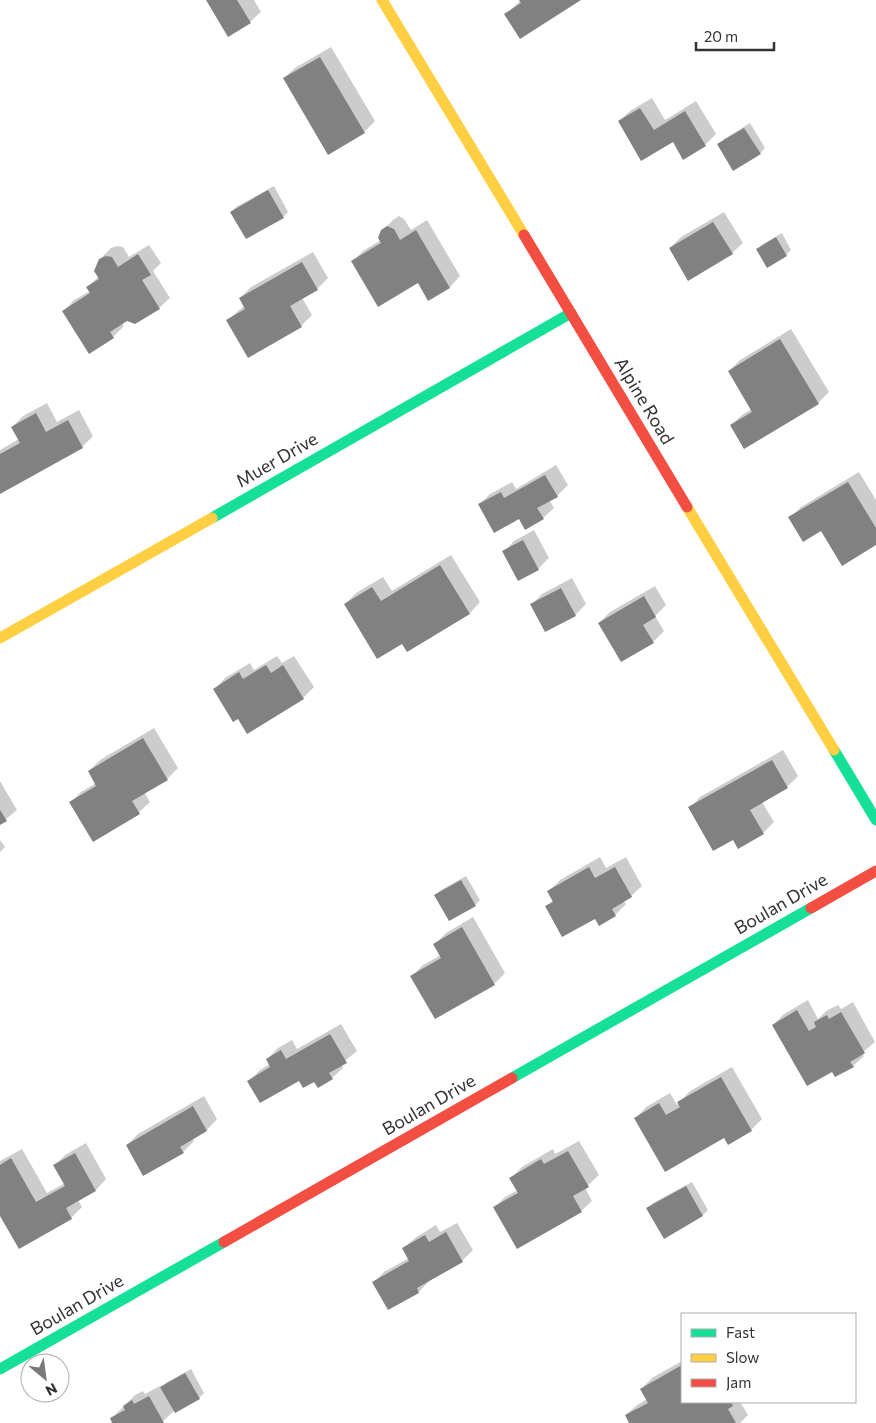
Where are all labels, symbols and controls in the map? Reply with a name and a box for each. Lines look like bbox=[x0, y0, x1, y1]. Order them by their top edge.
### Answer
scale bar bbox=[696, 20, 774, 52]
text: 20 m bbox=[704, 27, 738, 45]
street label: Alpine Road bbox=[610, 353, 679, 448]
street label: Muer Drive bbox=[232, 427, 321, 491]
street label: Boulan Drive bbox=[730, 868, 831, 939]
street label: Boulan Drive bbox=[378, 1069, 479, 1140]
street label: Boulan Drive bbox=[26, 1269, 127, 1340]
legend bbox=[681, 1313, 856, 1403]
text: Fast bbox=[726, 1323, 755, 1341]
text: Slow bbox=[726, 1348, 759, 1366]
north arrow bbox=[20, 1353, 70, 1403]
text: Jam bbox=[726, 1373, 751, 1391]
text: N bbox=[43, 1380, 60, 1400]

